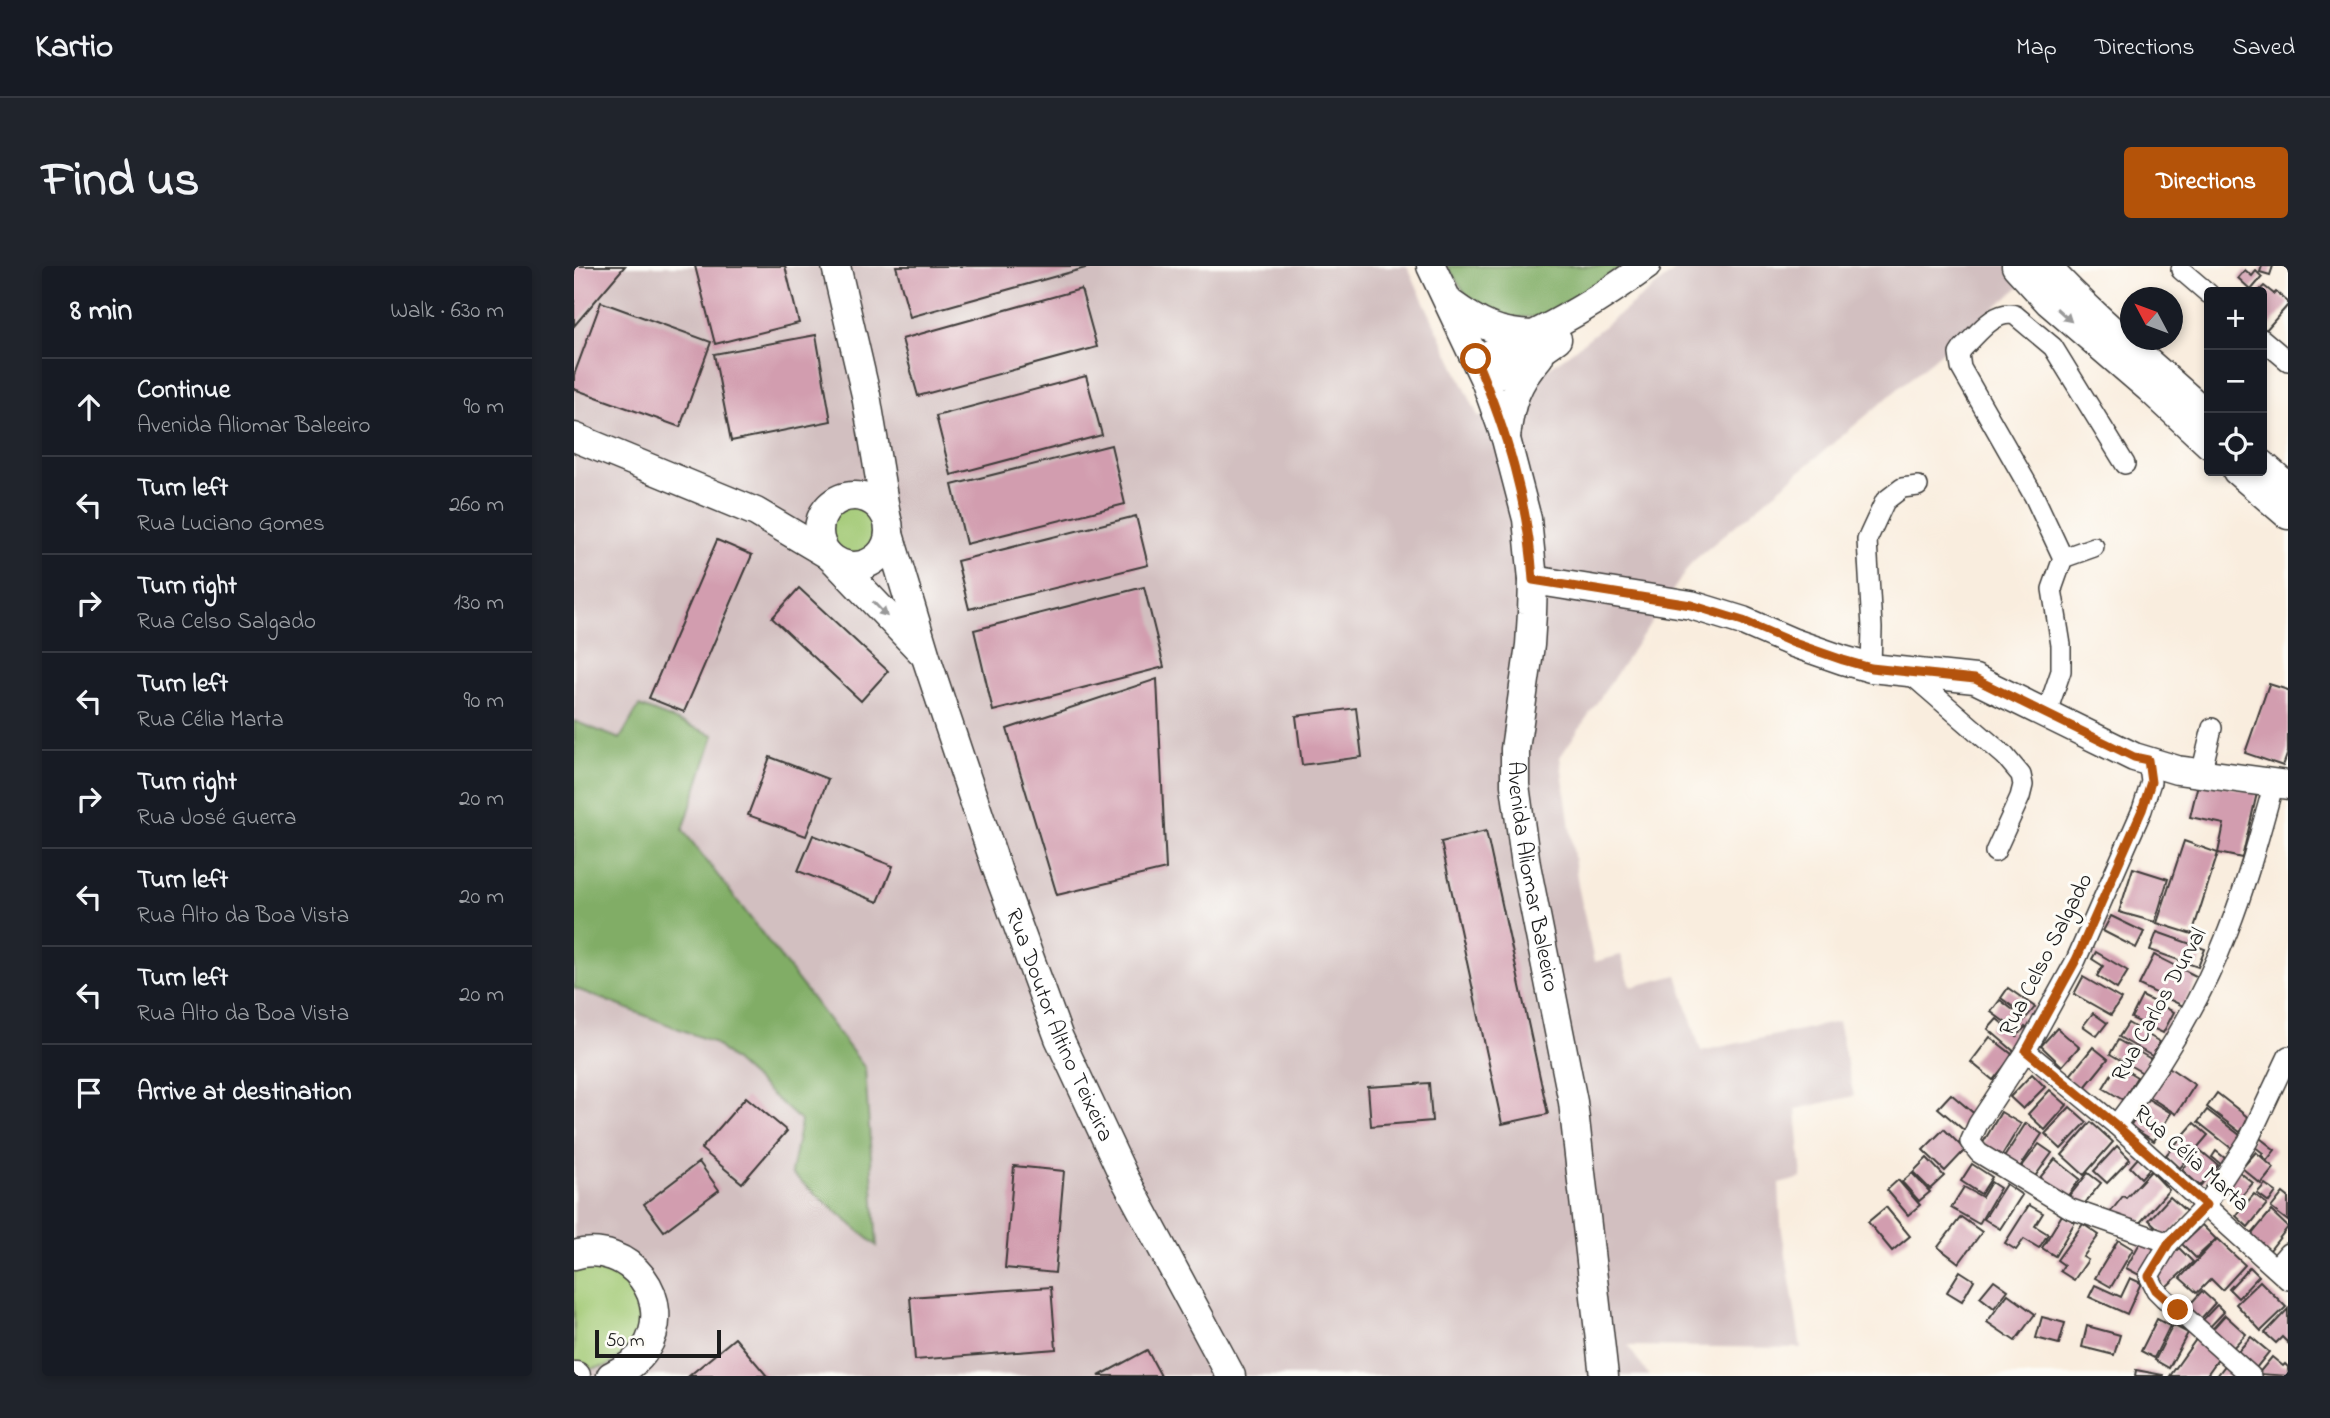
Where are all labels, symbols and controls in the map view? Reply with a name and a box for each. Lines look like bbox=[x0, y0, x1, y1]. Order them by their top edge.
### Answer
text: Kartio bbox=[35, 24, 113, 72]
text: Map bbox=[2016, 31, 2057, 66]
text: Directions bbox=[2095, 31, 2194, 66]
text: Saved bbox=[2232, 31, 2295, 66]
text: Find us bbox=[42, 146, 199, 218]
button: Directions bbox=[2124, 147, 2288, 218]
north arrow bbox=[2120, 287, 2183, 350]
map controls bbox=[2204, 287, 2267, 476]
button: + bbox=[2204, 287, 2267, 350]
text: 8 min bbox=[70, 290, 132, 334]
text: Walk · 630 m bbox=[390, 295, 504, 328]
one-way arrow bbox=[2055, 307, 2072, 322]
route start bbox=[1460, 343, 1491, 374]
button: − bbox=[2204, 350, 2267, 413]
text: Continue bbox=[137, 372, 230, 410]
icon: ahead bbox=[70, 388, 108, 426]
text: 90 m bbox=[464, 391, 504, 424]
text: Avenida Aliomar Baleeiro bbox=[137, 410, 371, 443]
button: locate bbox=[2204, 413, 2267, 476]
text: Turn left bbox=[137, 470, 228, 508]
icon: left bbox=[70, 486, 108, 524]
text: 260 m bbox=[449, 489, 504, 522]
text: Rua Luciano Gomes bbox=[137, 508, 325, 541]
text: Turn right bbox=[137, 568, 237, 606]
icon: right bbox=[70, 584, 108, 622]
text: 130 m bbox=[454, 587, 504, 620]
one-way arrow bbox=[872, 600, 889, 617]
text: Rua Celso Salgado bbox=[137, 606, 316, 639]
text: Turn left bbox=[137, 666, 228, 704]
icon: left bbox=[70, 682, 108, 720]
text: 90 m bbox=[464, 685, 504, 718]
text: Rua Célia Marta bbox=[137, 704, 284, 737]
street label: Avenida Aliomar Baleeiro bbox=[1499, 761, 1567, 995]
text: Turn right bbox=[137, 764, 237, 802]
icon: right bbox=[70, 780, 108, 818]
text: 20 m bbox=[459, 783, 504, 816]
text: Rua José Guerra bbox=[137, 802, 296, 835]
text: Turn left bbox=[137, 862, 228, 900]
street label: Rua Celso Salgado bbox=[1992, 868, 2103, 1043]
icon: left bbox=[70, 878, 108, 916]
text: 20 m bbox=[459, 881, 504, 914]
text: Rua Alto da Boa Vista bbox=[137, 900, 349, 933]
street label: Rua Doutor Altino Teixeira bbox=[996, 904, 1122, 1147]
street label: Rua Carlos Durval bbox=[2104, 922, 2216, 1088]
text: Turn left bbox=[137, 960, 228, 998]
icon: left bbox=[70, 976, 108, 1014]
text: 20 m bbox=[459, 979, 504, 1012]
text: Rua Alto da Boa Vista bbox=[137, 998, 349, 1031]
icon: arrive bbox=[70, 1074, 108, 1112]
text: Arrive at destination bbox=[137, 1074, 352, 1112]
street label: Rua Célia Marta bbox=[2125, 1098, 2257, 1220]
route end bbox=[2162, 1294, 2193, 1325]
scale bar bbox=[595, 1327, 721, 1359]
text: 50 m bbox=[606, 1328, 645, 1355]

